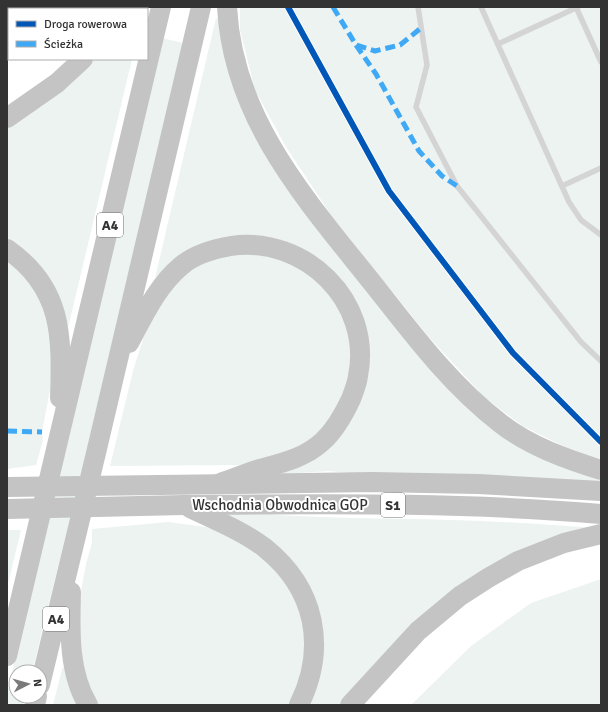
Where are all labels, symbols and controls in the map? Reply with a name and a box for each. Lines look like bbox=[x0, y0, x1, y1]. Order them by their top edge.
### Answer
legend bbox=[8, 8, 148, 60]
text: Droga rowerowa bbox=[44, 17, 127, 32]
text: Ścieżka bbox=[44, 37, 83, 52]
road number: A4 bbox=[97, 213, 123, 237]
road number: S1 bbox=[381, 493, 405, 517]
street label: Wschodnia Obwodnica GOP bbox=[192, 496, 368, 514]
road number: A4 bbox=[43, 607, 69, 631]
north arrow bbox=[8, 664, 48, 704]
text: N bbox=[31, 679, 44, 687]

